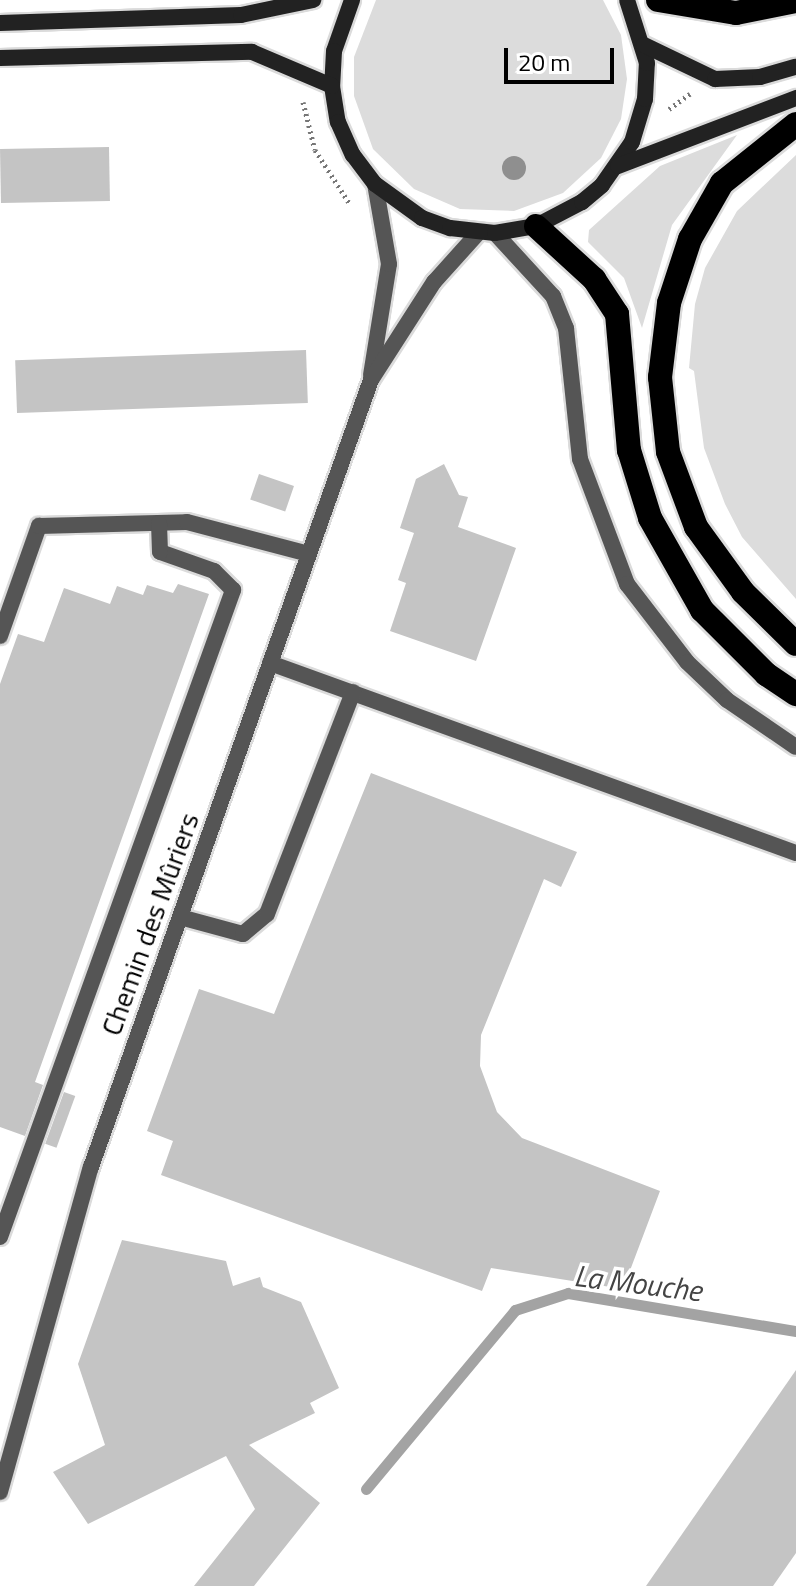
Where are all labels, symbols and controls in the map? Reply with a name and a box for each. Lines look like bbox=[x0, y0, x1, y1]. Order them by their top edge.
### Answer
scale bar bbox=[508, 32, 618, 82]
text: 20 m bbox=[518, 44, 570, 80]
street label: Chemin des Mûriers bbox=[94, 808, 206, 1040]
water label: La Mouche bbox=[572, 1257, 704, 1309]

